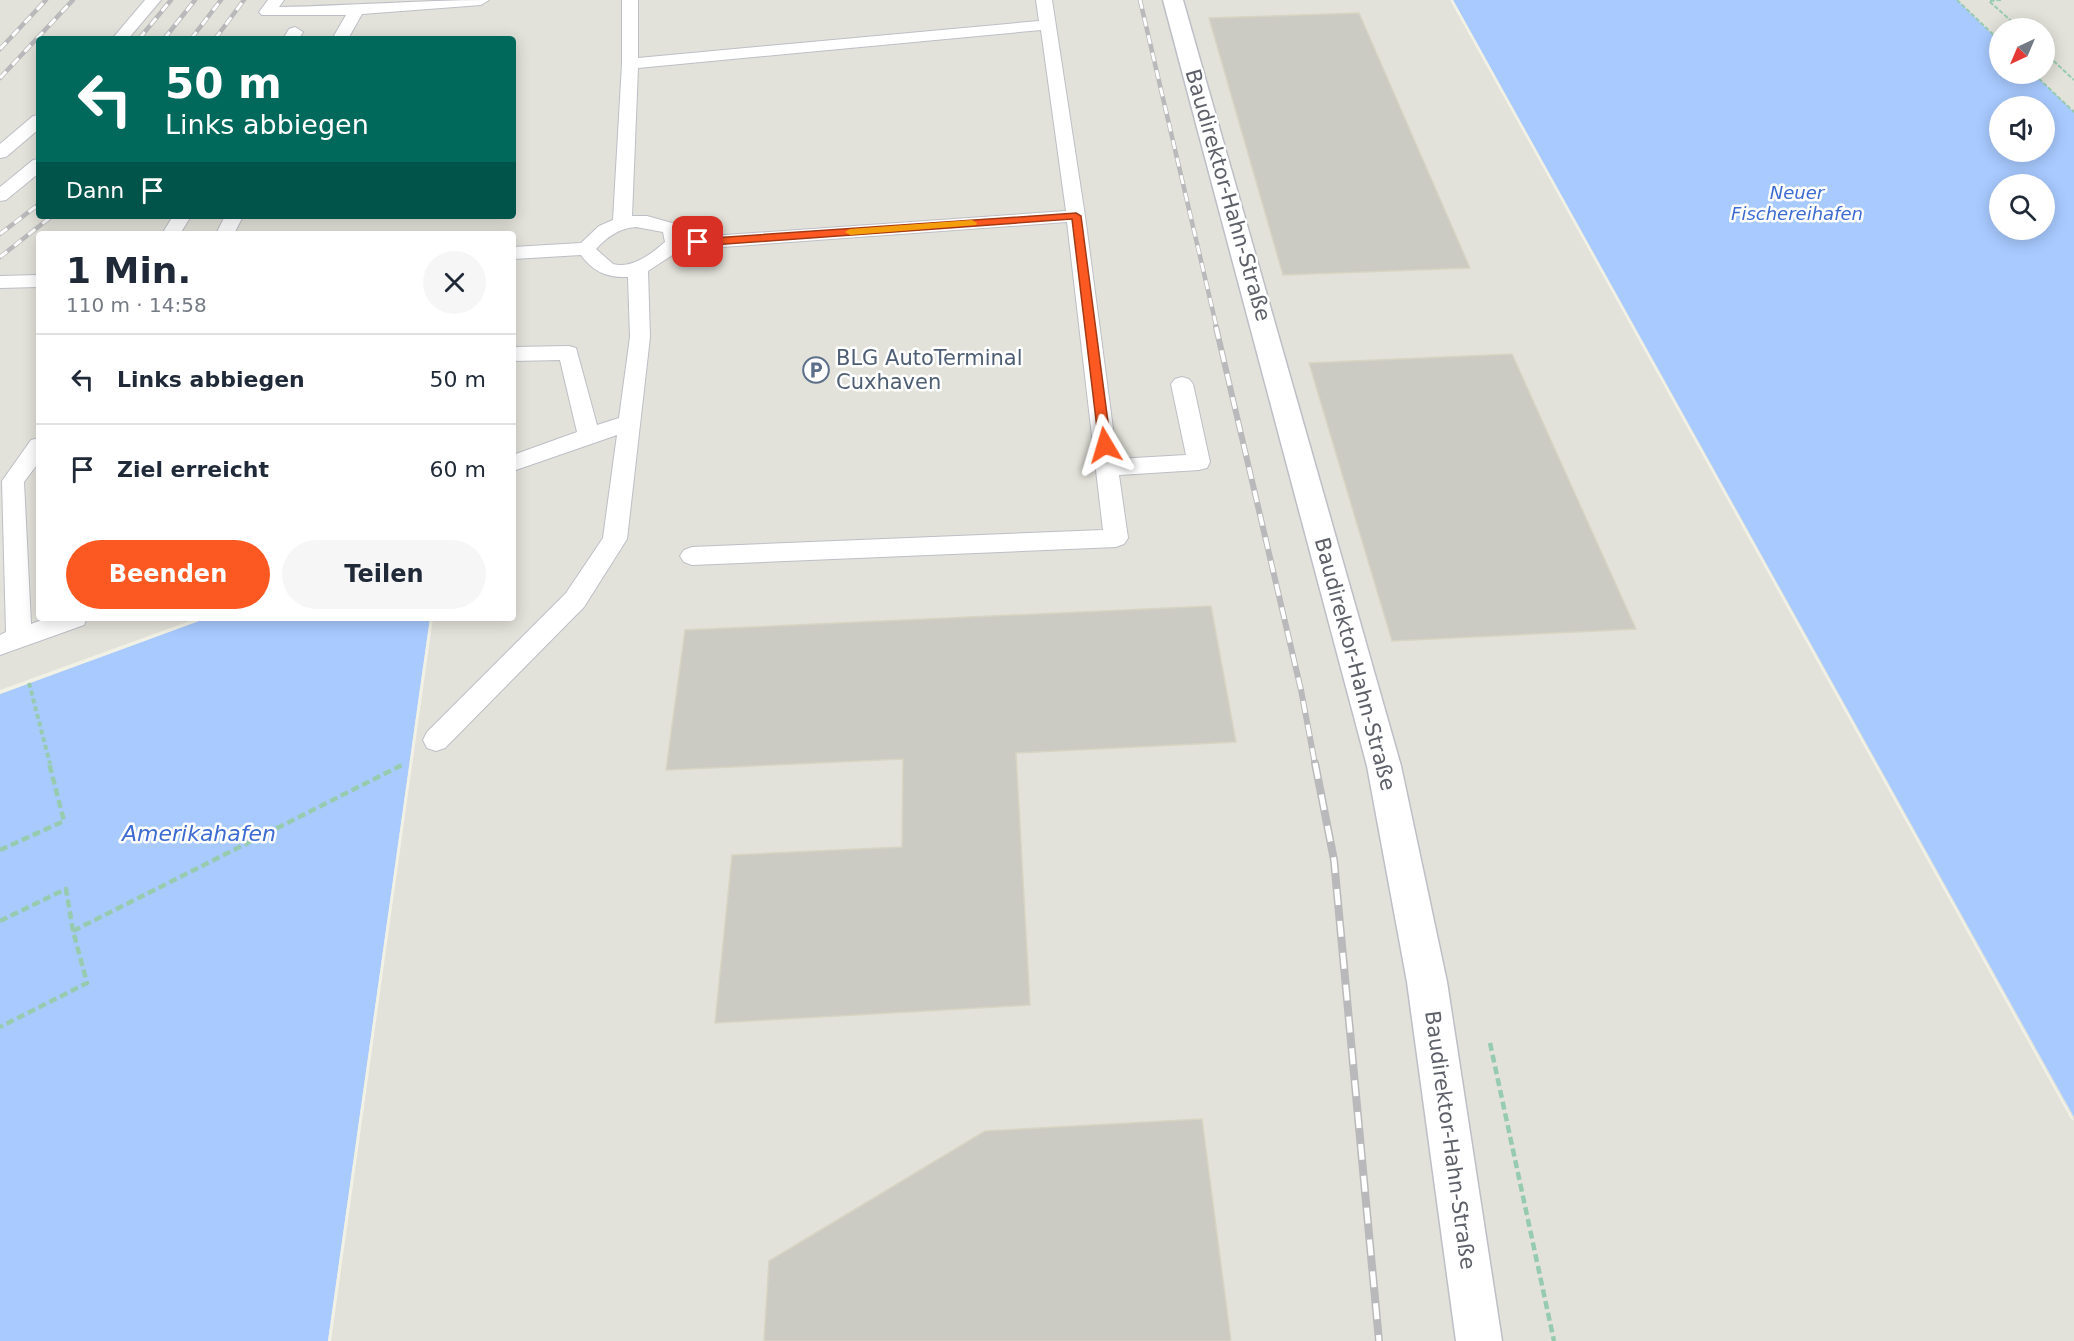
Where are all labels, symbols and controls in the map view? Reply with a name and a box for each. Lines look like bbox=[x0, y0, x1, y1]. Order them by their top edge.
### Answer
north arrow bbox=[1989, 18, 2055, 84]
map controls bbox=[1989, 18, 2055, 240]
text: 50 m bbox=[165, 59, 282, 108]
icon: left bbox=[66, 60, 144, 138]
street label: Baudirektor-Hahn-Straße bbox=[1180, 66, 1276, 324]
button: sound bbox=[1989, 96, 2055, 162]
text: Links abbiegen bbox=[165, 109, 369, 140]
icon: arrive bbox=[136, 174, 169, 207]
button: search bbox=[1989, 174, 2055, 240]
text: Dann bbox=[66, 178, 124, 203]
water label: Neuer Fischereihafen bbox=[1731, 182, 1863, 224]
pin bbox=[672, 216, 723, 267]
icon: arrive bbox=[681, 225, 714, 258]
text: 1 Min. bbox=[66, 250, 191, 291]
button: close bbox=[423, 251, 486, 314]
text: 110 m · 14:58 bbox=[66, 293, 207, 317]
place label: BLG AutoTerminal Cuxhaven bbox=[836, 346, 1023, 394]
parking icon: BLG AutoTerminal Cuxhaven bbox=[801, 355, 831, 385]
icon: left bbox=[66, 363, 99, 396]
text: Links abbiegen bbox=[117, 367, 305, 392]
text: 50 m bbox=[430, 367, 486, 392]
position arrow bbox=[1073, 413, 1137, 477]
icon: arrive bbox=[66, 453, 99, 486]
text: Ziel erreicht bbox=[117, 457, 269, 482]
text: 60 m bbox=[430, 457, 486, 482]
street label: Baudirektor-Hahn-Straße bbox=[1310, 535, 1400, 793]
button: Beenden bbox=[66, 540, 270, 609]
button: Teilen bbox=[282, 540, 486, 609]
water label: Amerikahafen bbox=[120, 821, 276, 846]
street label: Baudirektor-Hahn-Straße bbox=[1420, 1009, 1480, 1271]

